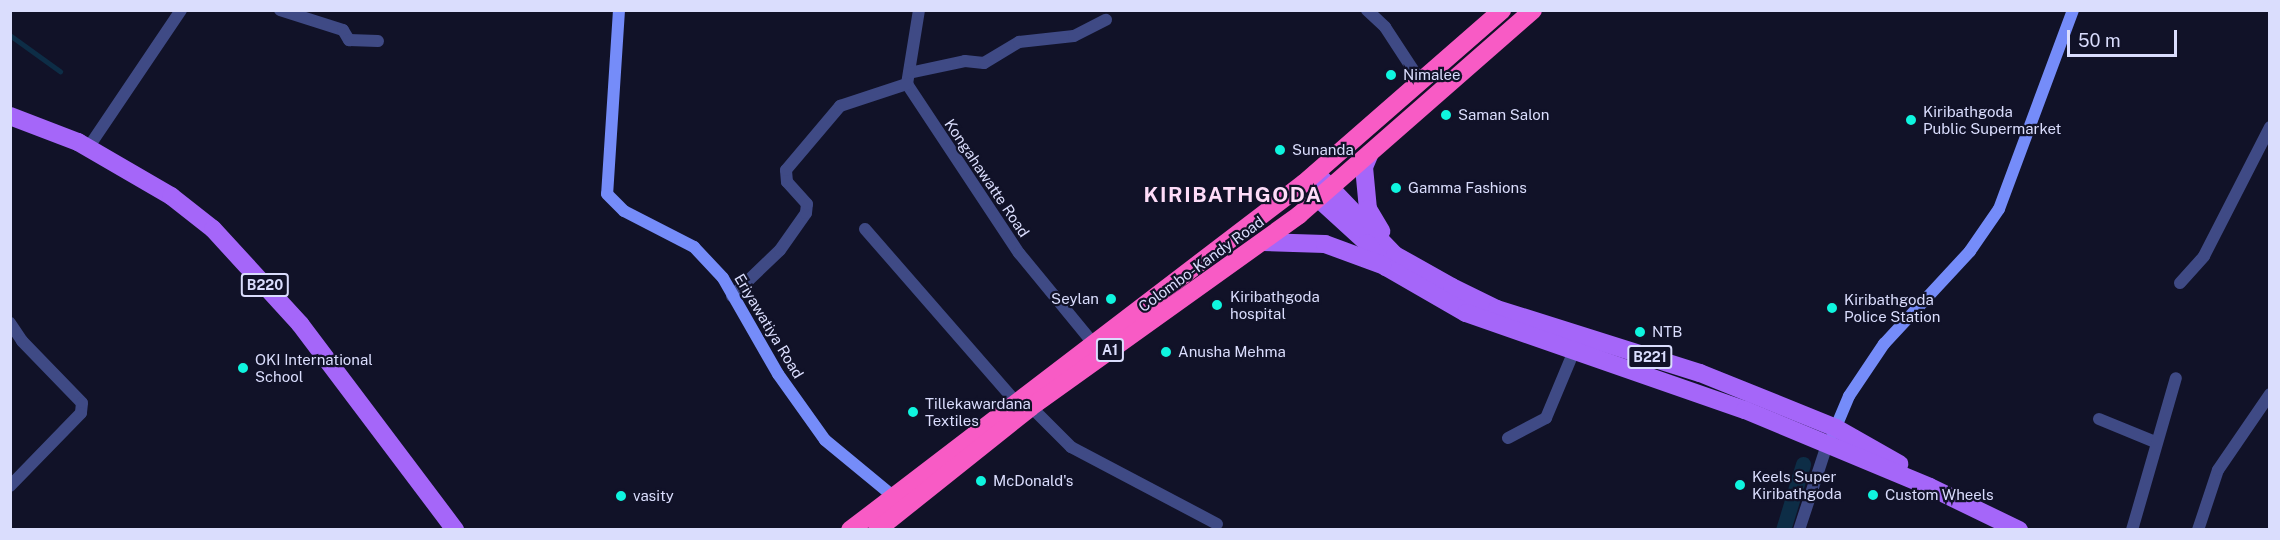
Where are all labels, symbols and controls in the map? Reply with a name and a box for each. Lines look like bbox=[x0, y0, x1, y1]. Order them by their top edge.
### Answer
scale bar bbox=[2070, 18, 2180, 56]
text: 50 m bbox=[2078, 30, 2121, 51]
place label: Nimalee bbox=[1403, 66, 1461, 84]
marker: Nimalee bbox=[1384, 68, 1398, 82]
place label: Kiribathgoda Public Supermarket bbox=[1923, 102, 2062, 137]
place label: Saman Salon bbox=[1458, 106, 1549, 124]
marker: Saman Salon bbox=[1439, 108, 1453, 122]
marker: Kiribathgoda Public Supermarket bbox=[1904, 113, 1918, 127]
street label: Kongahawatte Road bbox=[941, 115, 1033, 241]
place label: Sunanda bbox=[1292, 141, 1354, 159]
marker: Sunanda bbox=[1273, 143, 1287, 157]
place label: Gamma Fashions bbox=[1408, 179, 1527, 197]
marker: Gamma Fashions bbox=[1389, 181, 1403, 195]
district label: KIRIBATHGODA bbox=[1144, 182, 1322, 208]
street label: Colombo-Kandy Road bbox=[1135, 212, 1267, 316]
street label: Eriyawatiya Road bbox=[731, 270, 807, 382]
road number: B220 bbox=[240, 274, 290, 296]
place label: Kiribathgoda hospital bbox=[1230, 287, 1320, 322]
place label: Seylan bbox=[1051, 290, 1099, 308]
place label: Kiribathgoda Police Station bbox=[1844, 290, 1941, 325]
marker: Seylan bbox=[1104, 292, 1118, 306]
marker: Kiribathgoda hospital bbox=[1208, 296, 1226, 314]
marker: Kiribathgoda Police Station bbox=[1825, 301, 1839, 315]
place label: NTB bbox=[1652, 323, 1682, 341]
marker: NTB bbox=[1633, 325, 1647, 339]
road number: A1 bbox=[1095, 339, 1125, 361]
place label: Anusha Mehma bbox=[1178, 343, 1286, 361]
marker: Anusha Mehma bbox=[1159, 345, 1173, 359]
road number: B221 bbox=[1626, 346, 1674, 368]
place label: OKI International School bbox=[255, 350, 373, 385]
marker: OKI International School bbox=[236, 361, 250, 375]
place label: Tillekawardana Textiles bbox=[925, 394, 1031, 429]
marker: Tillekawardana Textiles bbox=[906, 405, 920, 419]
place label: Keels Super Kiribathgoda bbox=[1752, 467, 1842, 502]
place label: McDonald's bbox=[993, 472, 1073, 490]
marker: McDonald's bbox=[974, 474, 988, 488]
marker: Keels Super Kiribathgoda bbox=[1733, 478, 1747, 492]
place label: Custom Wheels bbox=[1885, 486, 1994, 504]
place label: vasity bbox=[633, 487, 674, 505]
marker: Custom Wheels bbox=[1866, 488, 1880, 502]
marker: vasity bbox=[614, 489, 628, 503]

